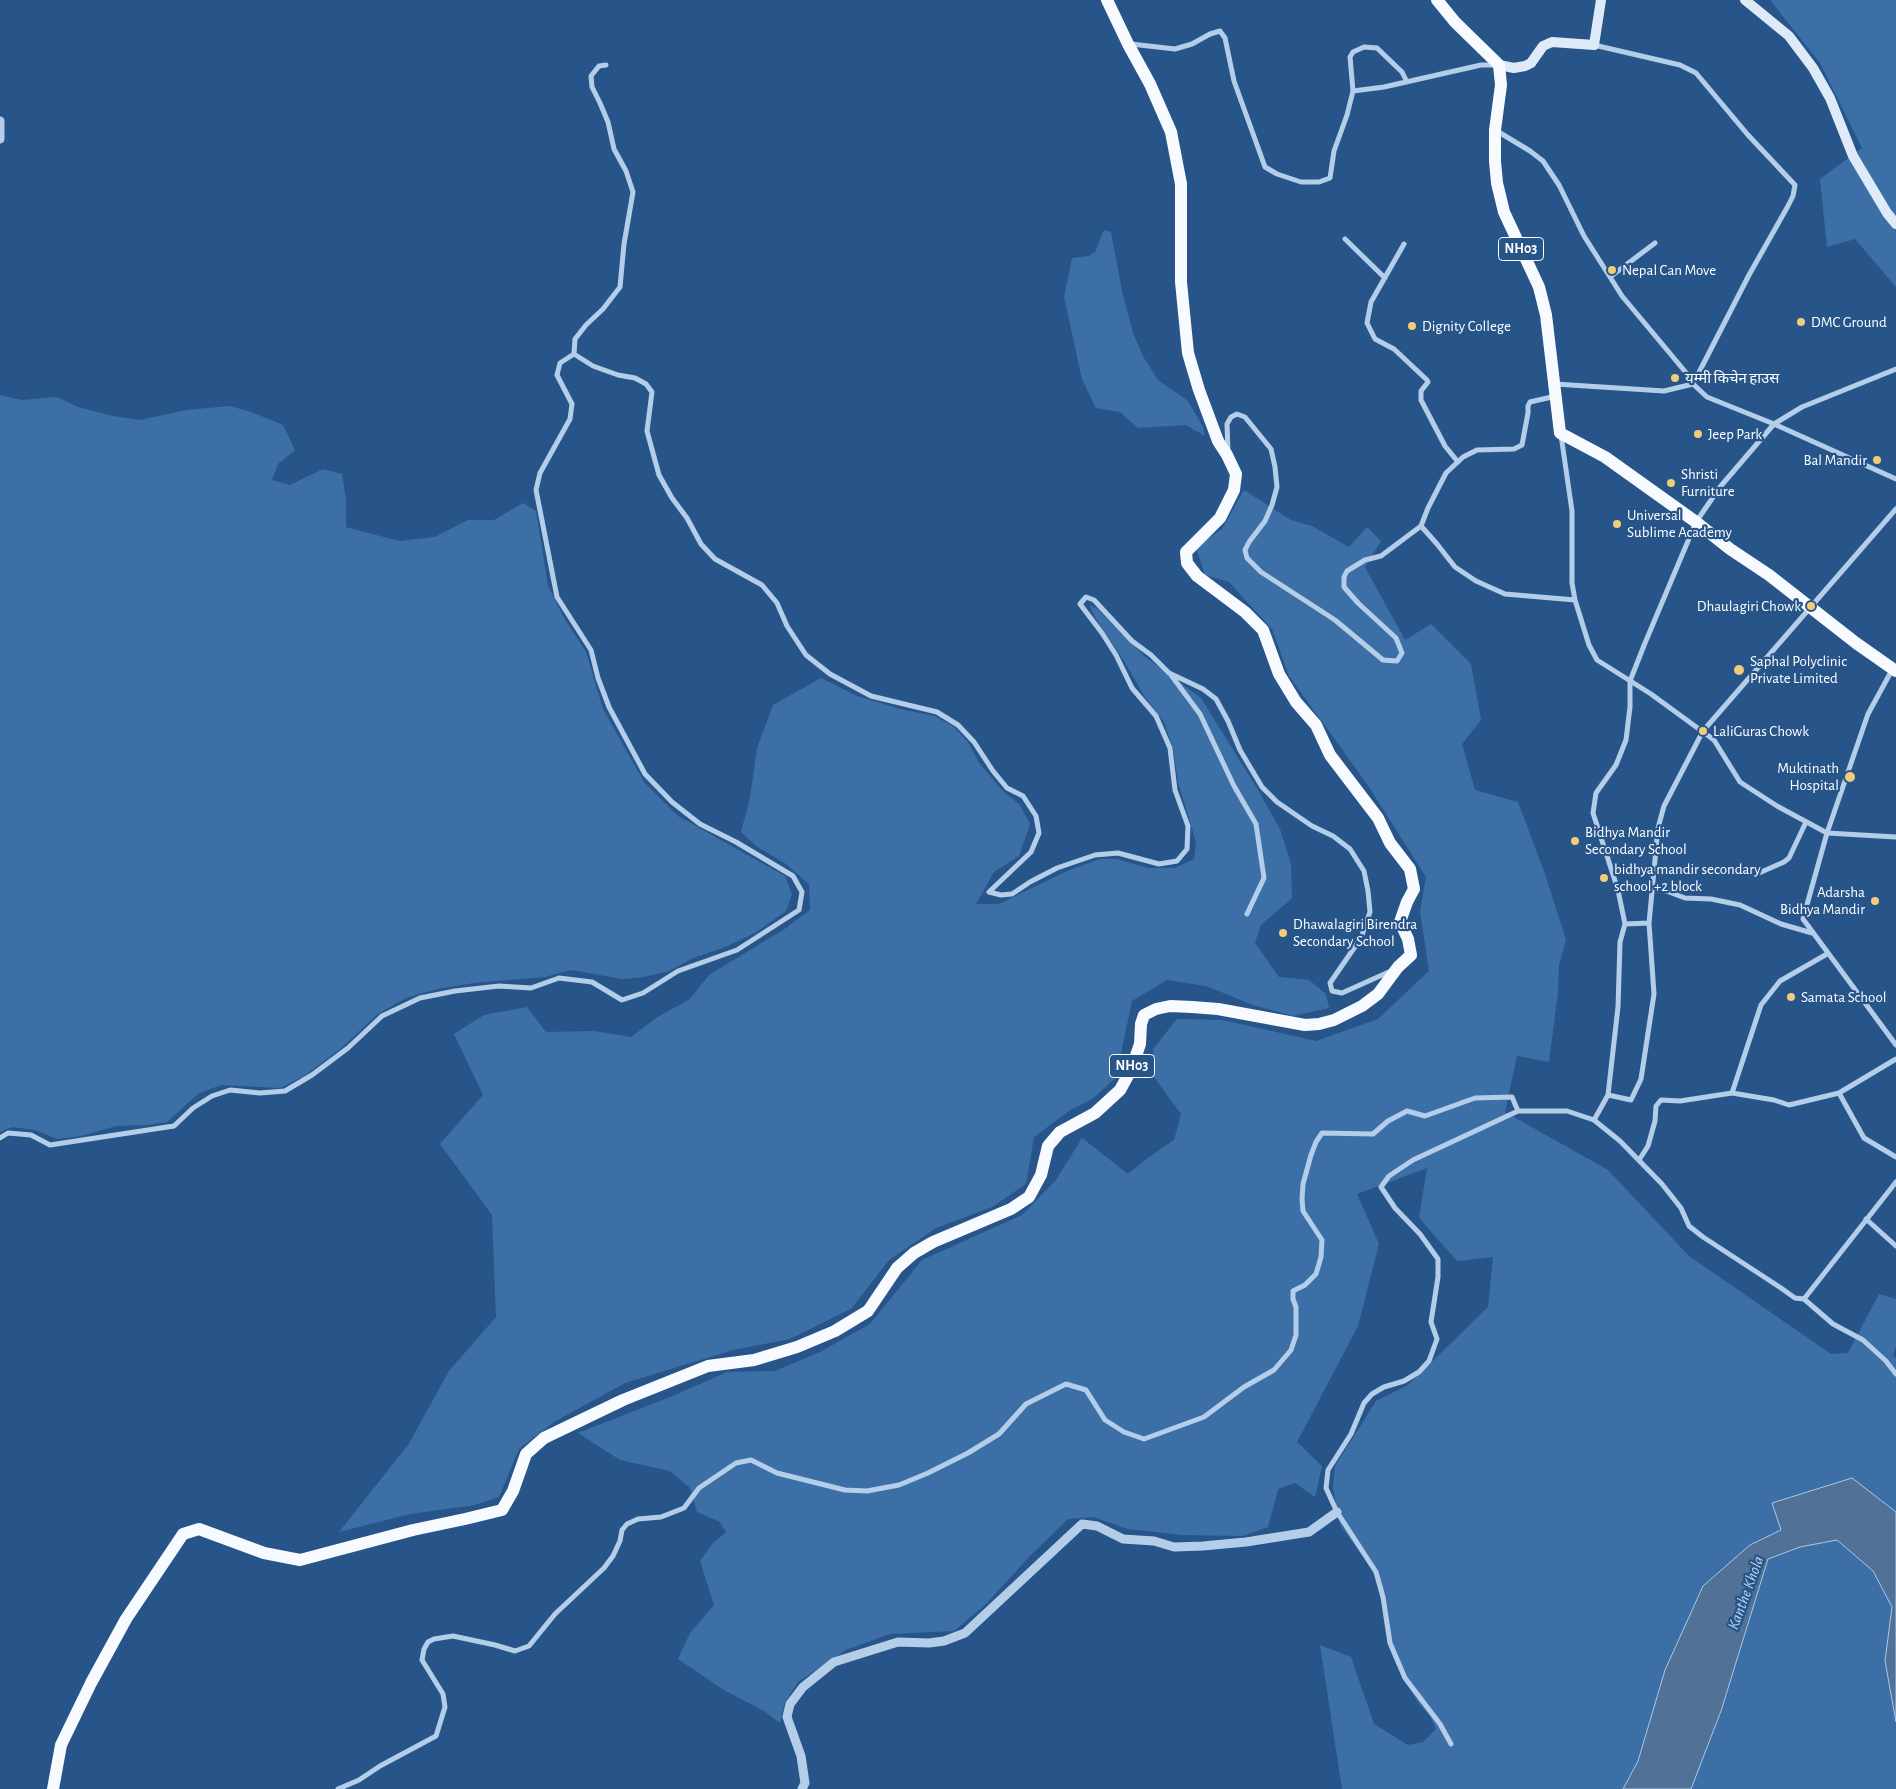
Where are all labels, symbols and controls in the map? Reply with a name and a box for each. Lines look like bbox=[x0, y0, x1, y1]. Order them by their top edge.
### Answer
road number: NH03 bbox=[1498, 238, 1544, 260]
place label: Nepal Can Move bbox=[1622, 261, 1716, 279]
marker: Nepal Can Move bbox=[1606, 264, 1618, 276]
place label: DMC Ground bbox=[1811, 313, 1887, 331]
marker: DMC Ground bbox=[1795, 316, 1807, 328]
place label: Dignity College bbox=[1422, 317, 1511, 335]
marker: Dignity College bbox=[1406, 320, 1418, 332]
place label: यम्मी किचेन हाउस bbox=[1685, 369, 1779, 387]
marker: यम्मी किचेन हाउस bbox=[1669, 372, 1681, 384]
place label: Jeep Park bbox=[1708, 425, 1762, 443]
marker: Jeep Park bbox=[1692, 428, 1704, 440]
place label: Bal Mandir bbox=[1803, 451, 1867, 469]
marker: Bal Mandir bbox=[1871, 454, 1883, 466]
place label: Shristi Furniture bbox=[1681, 465, 1735, 500]
marker: Shristi Furniture bbox=[1665, 477, 1677, 489]
place label: Universal Sublime Academy bbox=[1627, 506, 1732, 541]
marker: Universal Sublime Academy bbox=[1611, 518, 1623, 530]
place label: Dhaulagiri Chowk bbox=[1697, 597, 1801, 615]
marker: Dhaulagiri Chowk bbox=[1805, 600, 1817, 612]
place label: Saphal Polyclinic Private Limited bbox=[1750, 652, 1847, 687]
marker: Saphal Polyclinic Private Limited bbox=[1732, 663, 1746, 677]
place label: LaliGuras Chowk bbox=[1713, 722, 1809, 740]
marker: LaliGuras Chowk bbox=[1697, 725, 1709, 737]
place label: Muktinath Hospital bbox=[1777, 759, 1839, 794]
marker: Muktinath Hospital bbox=[1843, 770, 1857, 784]
place label: Bidhya Mandir Secondary School bbox=[1585, 823, 1687, 858]
marker: Bidhya Mandir Secondary School bbox=[1569, 835, 1581, 847]
place label: bidhya mandir secondary school +2 block bbox=[1614, 860, 1761, 895]
marker: bidhya mandir secondary school +2 block bbox=[1598, 872, 1610, 884]
place label: Adarsha Bidhya Mandir bbox=[1780, 883, 1865, 918]
marker: Adarsha Bidhya Mandir bbox=[1869, 895, 1881, 907]
place label: Dhawalagiri Birendra Secondary School bbox=[1293, 915, 1417, 950]
marker: Dhawalagiri Birendra Secondary School bbox=[1277, 927, 1289, 939]
place label: Samata School bbox=[1801, 988, 1886, 1006]
marker: Samata School bbox=[1785, 991, 1797, 1003]
road number: NH03 bbox=[1110, 1054, 1154, 1078]
water label: Kanthe Khola bbox=[1724, 1554, 1768, 1632]

